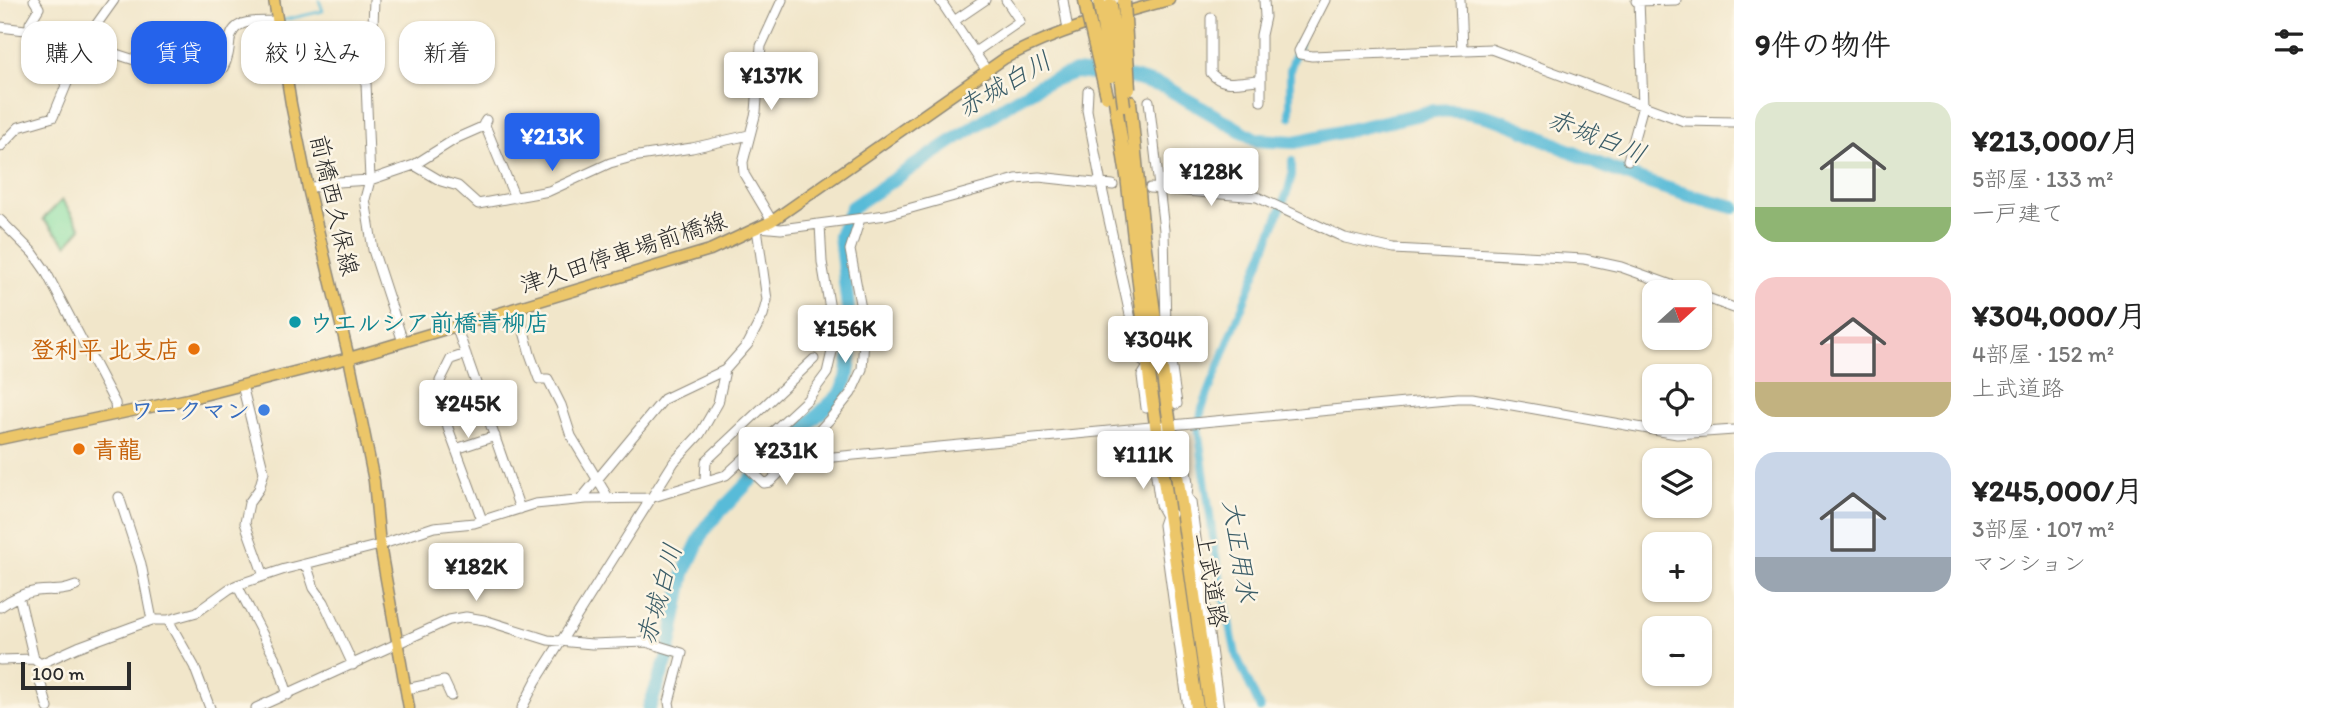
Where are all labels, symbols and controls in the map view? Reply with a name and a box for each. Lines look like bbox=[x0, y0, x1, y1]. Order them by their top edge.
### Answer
chip: 購入 bbox=[21, 21, 117, 84]
chip: 賃貸 bbox=[131, 21, 227, 84]
chip: 絞り込み bbox=[241, 21, 385, 84]
chip: 新着 bbox=[399, 21, 495, 84]
icon: filters bbox=[2270, 23, 2308, 61]
text: 9件の物件 bbox=[1755, 26, 1891, 63]
water label: 赤城白川 bbox=[951, 44, 1057, 124]
pin: ¥137K bbox=[722, 52, 820, 112]
text: ¥137K bbox=[740, 61, 802, 89]
water label: 赤城白川 bbox=[1543, 102, 1651, 170]
pin: ¥213K bbox=[503, 114, 601, 173]
text: ¥213K bbox=[521, 122, 583, 150]
text: ¥213,000/月 bbox=[1972, 122, 2140, 159]
icon: home bbox=[1811, 130, 1895, 214]
street label: 前橋西久保線 bbox=[305, 132, 365, 278]
pin: ¥128K bbox=[1162, 148, 1260, 208]
text: ¥128K bbox=[1180, 157, 1242, 185]
text: 5部屋 · 133 m² bbox=[1972, 165, 2113, 193]
text: 一戸建て bbox=[1972, 199, 2064, 227]
street label: 津久田停車場前橋線 bbox=[516, 205, 730, 299]
north arrow bbox=[1642, 280, 1712, 350]
map controls bbox=[1642, 280, 1712, 686]
text: ¥304,000/月 bbox=[1972, 297, 2147, 334]
icon: home bbox=[1811, 305, 1895, 389]
pin: ¥156K bbox=[796, 306, 894, 365]
place label: ウエルシア前橋青柳店 bbox=[309, 308, 549, 337]
marker: ウエルシア前橋青柳店 bbox=[287, 314, 303, 330]
text: ¥156K bbox=[814, 314, 876, 342]
pin: ¥304K bbox=[1109, 316, 1207, 376]
text: ¥304K bbox=[1124, 325, 1192, 353]
place label: 登利平 北支店 bbox=[31, 335, 180, 364]
text: 4部屋 · 152 m² bbox=[1972, 340, 2114, 368]
marker: 登利平 北支店 bbox=[186, 341, 202, 357]
button: locate bbox=[1642, 364, 1712, 434]
text: 上武道路 bbox=[1972, 374, 2064, 402]
pin: ¥245K bbox=[419, 380, 517, 440]
text: ¥245K bbox=[435, 389, 501, 417]
place label: ワークマン bbox=[130, 396, 250, 425]
marker: ワークマン bbox=[256, 402, 272, 418]
pin: ¥231K bbox=[737, 428, 835, 487]
pin: ¥111K bbox=[1094, 432, 1192, 491]
place label: 青龍 bbox=[93, 435, 141, 464]
text: ¥231K bbox=[755, 436, 817, 464]
text: ¥111K bbox=[1113, 440, 1173, 468]
marker: 青龍 bbox=[71, 441, 87, 457]
button: layers bbox=[1642, 448, 1712, 518]
text: ¥245,000/月 bbox=[1972, 472, 2144, 509]
icon: home bbox=[1811, 480, 1895, 564]
water label: 大正用水 bbox=[1216, 497, 1264, 605]
text: 3部屋 · 107 m² bbox=[1972, 515, 2114, 543]
street label: 上武道路 bbox=[1190, 530, 1234, 630]
button: + bbox=[1642, 532, 1712, 602]
water label: 赤城白川 bbox=[629, 540, 689, 648]
pin: ¥182K bbox=[427, 544, 525, 603]
text: マンション bbox=[1972, 549, 2086, 577]
text: ¥182K bbox=[445, 552, 507, 580]
button: − bbox=[1642, 616, 1712, 686]
scale bar bbox=[21, 659, 131, 691]
text: 100 m bbox=[32, 662, 84, 685]

